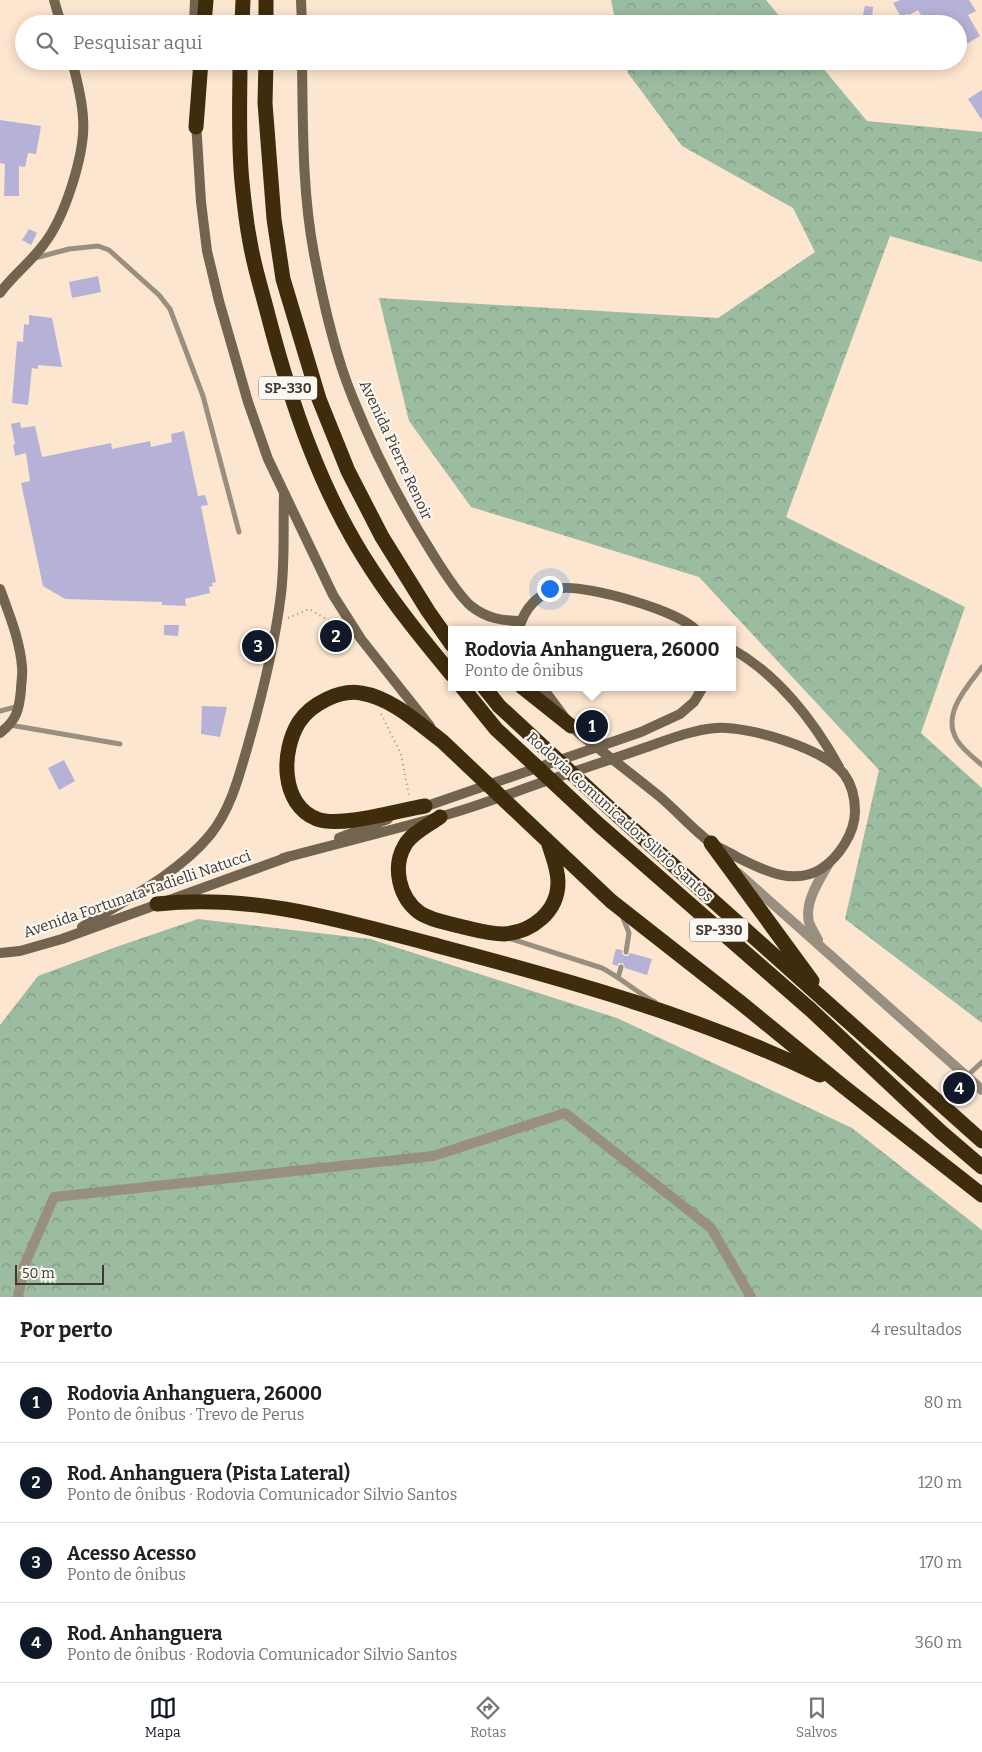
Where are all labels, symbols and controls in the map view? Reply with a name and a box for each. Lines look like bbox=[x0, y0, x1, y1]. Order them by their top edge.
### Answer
search box bbox=[15, 15, 967, 70]
icon: search bbox=[33, 29, 61, 57]
text: Pesquisar aqui bbox=[73, 31, 202, 54]
road number: SP-330 bbox=[259, 376, 317, 399]
street label: Avenida Pierre Renoir bbox=[356, 377, 436, 523]
your location bbox=[537, 576, 563, 602]
pin: 2 bbox=[320, 617, 352, 655]
popup bbox=[448, 626, 736, 691]
pin: 3 bbox=[242, 627, 274, 665]
text: Rodovia Anhanguera, 26000 bbox=[464, 638, 720, 661]
text: Ponto de ônibus bbox=[464, 661, 583, 680]
pin: 1 bbox=[576, 707, 608, 745]
street label: Rodovia Comunicador Silvio Santos bbox=[523, 728, 717, 906]
street label: Avenida Fortunata Tadielli Natucci bbox=[21, 846, 254, 941]
road number: SP-330 bbox=[690, 918, 748, 942]
pin: 4 bbox=[943, 1069, 975, 1107]
scale bar bbox=[15, 1262, 104, 1285]
text: 50 m bbox=[22, 1265, 55, 1282]
text: Por perto bbox=[20, 1317, 113, 1343]
text: 4 resultados bbox=[871, 1320, 962, 1339]
text: Rodovia Anhanguera, 26000 bbox=[67, 1382, 322, 1405]
text: 1 bbox=[33, 1393, 39, 1412]
text: 80 m bbox=[924, 1393, 962, 1412]
text: Ponto de ônibus · Trevo de Perus bbox=[67, 1405, 304, 1424]
text: Rod. Anhanguera (Pista Lateral) bbox=[67, 1462, 350, 1485]
text: 2 bbox=[31, 1473, 41, 1492]
text: 120 m bbox=[918, 1473, 962, 1492]
text: Ponto de ônibus · Rodovia Comunicador Silvio Santos bbox=[67, 1485, 457, 1504]
text: Acesso Acesso bbox=[67, 1542, 196, 1565]
text: 3 bbox=[31, 1553, 41, 1572]
text: 170 m bbox=[919, 1553, 962, 1572]
text: Ponto de ônibus bbox=[67, 1565, 186, 1584]
text: Rod. Anhanguera bbox=[67, 1622, 223, 1645]
text: 4 bbox=[31, 1633, 41, 1652]
text: 360 m bbox=[915, 1633, 962, 1652]
text: Ponto de ônibus · Rodovia Comunicador Silvio Santos bbox=[67, 1645, 457, 1664]
tab: Mapa bbox=[145, 1694, 181, 1741]
tab: Rotas bbox=[470, 1694, 506, 1741]
tab: Salvos bbox=[796, 1694, 837, 1741]

